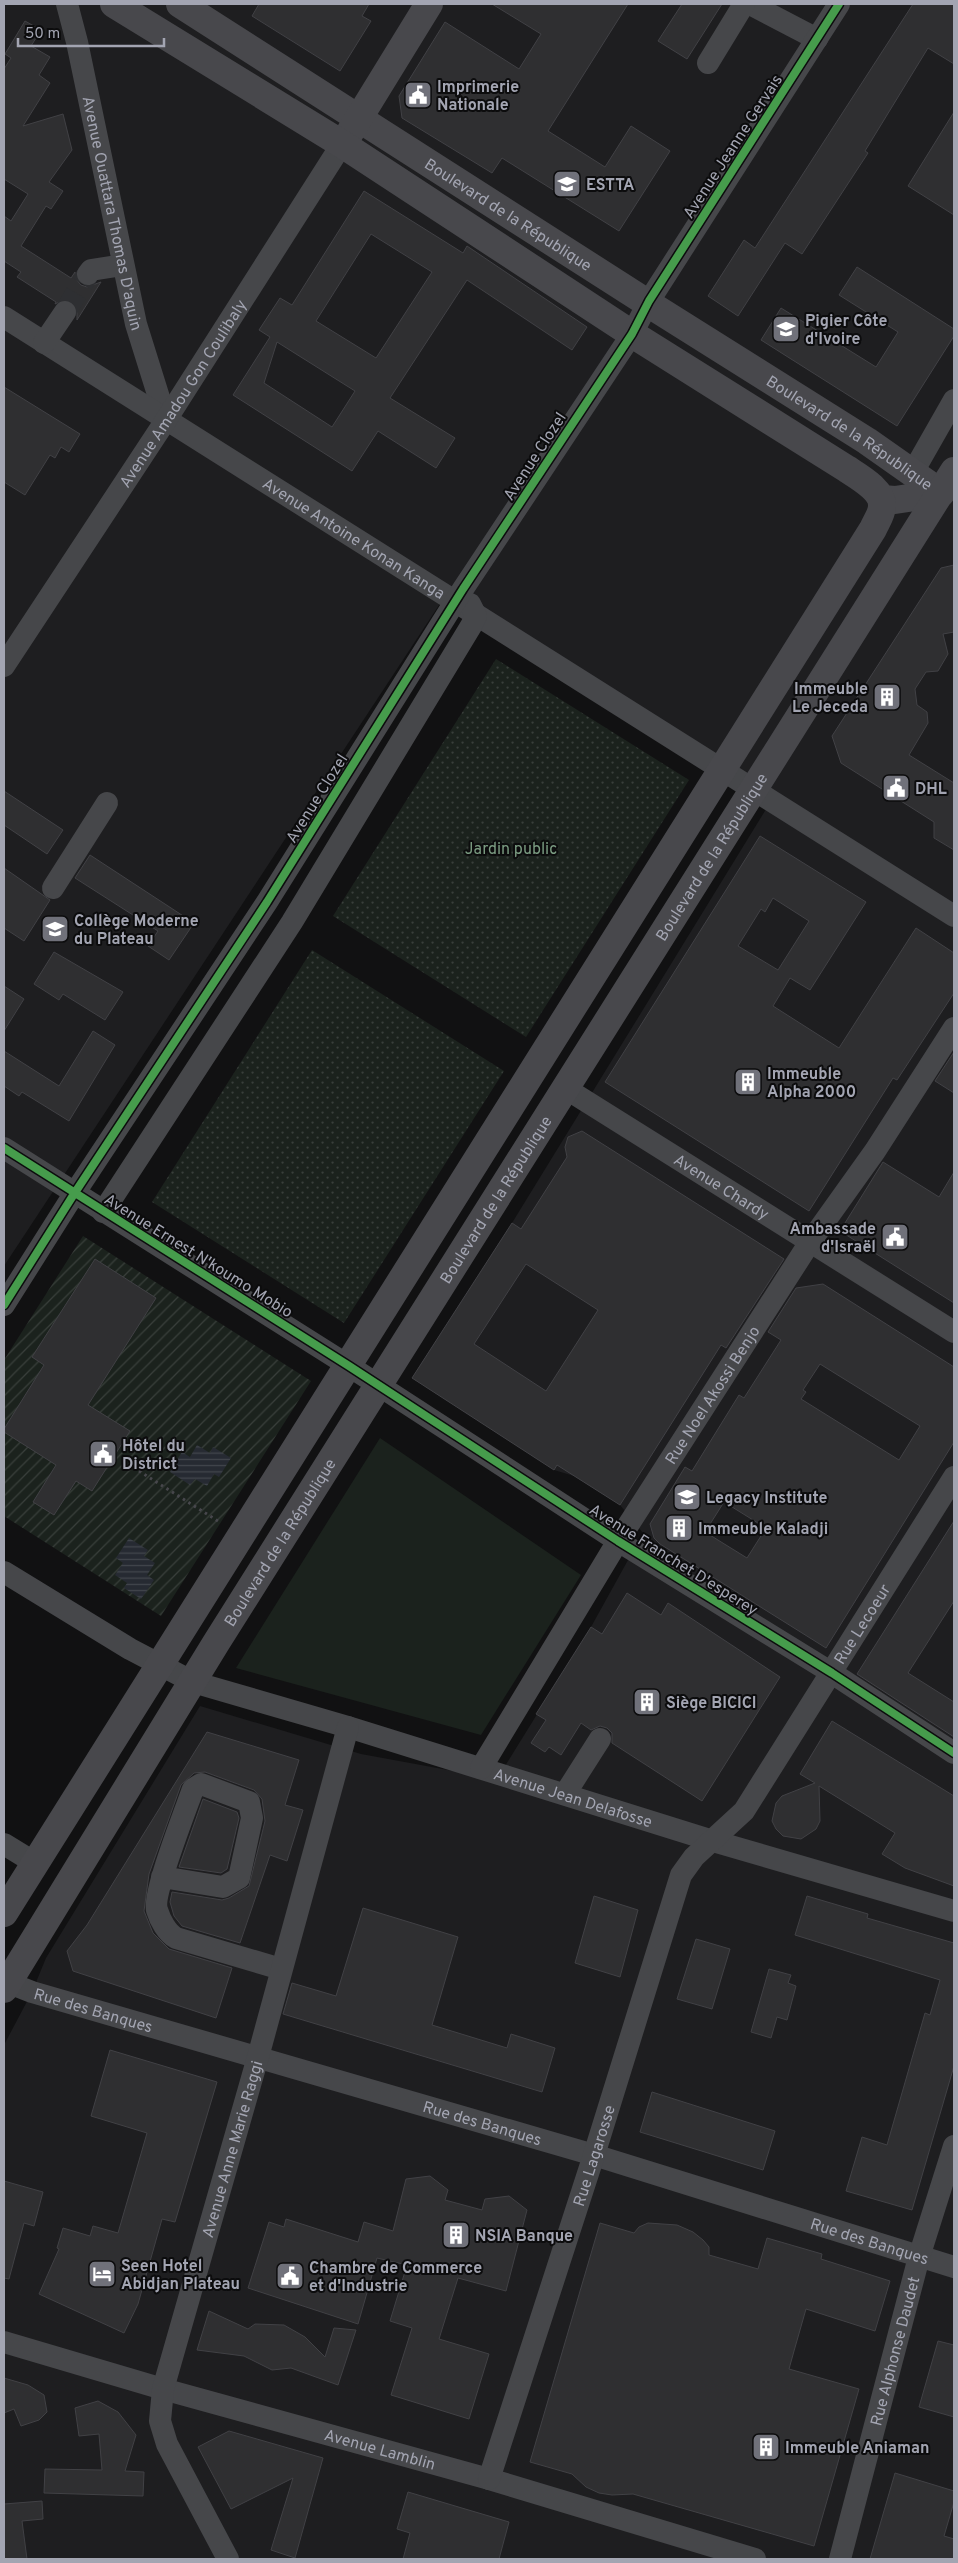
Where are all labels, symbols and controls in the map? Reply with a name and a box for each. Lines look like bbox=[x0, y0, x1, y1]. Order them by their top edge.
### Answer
scale bar bbox=[18, 15, 164, 47]
text: 50 m bbox=[25, 25, 60, 44]
street label: Avenue Jeanne Gervais bbox=[680, 71, 788, 223]
place label: Imprimerie Nationale bbox=[437, 78, 519, 116]
public building icon: Imprimerie Nationale bbox=[403, 80, 433, 110]
street label: Avenue Ouattara Thomas D'aquin bbox=[77, 94, 145, 333]
street label: Boulevard de la République bbox=[420, 155, 595, 277]
school or university icon: ESTTA bbox=[552, 169, 582, 199]
place label: ESTTA bbox=[586, 176, 635, 196]
street label: Avenue Amadou Gon Coulibaly bbox=[116, 296, 252, 492]
place label: Pigier Côte d'Ivoire bbox=[805, 312, 887, 350]
school or university icon: Pigier Côte d'Ivoire bbox=[771, 314, 801, 344]
street label: Boulevard de la République bbox=[762, 372, 936, 496]
street label: Avenue Clozel bbox=[500, 409, 572, 505]
street label: Avenue Antoine Konan Kanga bbox=[258, 474, 448, 605]
place label: Immeuble Le Jeceda bbox=[792, 680, 868, 718]
building icon: Immeuble Le Jeceda bbox=[872, 682, 902, 712]
street label: Avenue Clozel bbox=[282, 751, 353, 847]
street label: Boulevard de la République bbox=[652, 770, 773, 945]
public building icon: DHL bbox=[881, 773, 911, 803]
place label: DHL bbox=[915, 780, 947, 800]
park label: Jardin public bbox=[465, 840, 557, 860]
place label: Collège Moderne du Plateau bbox=[74, 912, 199, 950]
school or university icon: Collège Moderne du Plateau bbox=[40, 914, 70, 944]
place label: Immeuble Alpha 2000 bbox=[767, 1065, 856, 1103]
building icon: Immeuble Alpha 2000 bbox=[733, 1067, 763, 1097]
street label: Boulevard de la République bbox=[437, 1113, 557, 1288]
street label: Avenue Chardy bbox=[669, 1151, 772, 1225]
street label: Avenue Ernest N'koumo Mobio bbox=[100, 1190, 296, 1323]
place label: Ambassade d'Israël bbox=[790, 1220, 876, 1258]
public building icon: Ambassade d'Israël bbox=[880, 1222, 910, 1252]
street label: Rue Noel Akossi Benjo bbox=[662, 1323, 765, 1469]
place label: Hôtel du District bbox=[122, 1437, 185, 1475]
public building icon: Hôtel du District bbox=[88, 1439, 118, 1469]
street label: Boulevard de la République bbox=[221, 1455, 342, 1631]
school or university icon: Legacy Institute bbox=[672, 1482, 702, 1512]
place label: Legacy Institute bbox=[706, 1489, 828, 1509]
street label: Avenue Franchet D'esperey bbox=[585, 1500, 761, 1621]
building icon: Immeuble Kaladji bbox=[664, 1513, 694, 1543]
place label: Immeuble Kaladji bbox=[698, 1520, 828, 1540]
street label: Rue Lecoeur bbox=[831, 1581, 896, 1669]
building icon: Siège BICICI bbox=[632, 1687, 662, 1717]
place label: Siège BICICI bbox=[666, 1694, 757, 1714]
street label: Avenue Jean Delafosse bbox=[491, 1765, 654, 1833]
street label: Rue des Banques bbox=[31, 1985, 155, 2038]
street label: Avenue Anne Marie Raggi bbox=[199, 2059, 268, 2240]
street label: Rue des Banques bbox=[420, 2098, 544, 2151]
street label: Rue Lagarosse bbox=[570, 2103, 621, 2209]
street label: Rue des Banques bbox=[807, 2215, 931, 2270]
building icon: NSIA Banque bbox=[441, 2220, 471, 2250]
place label: NSIA Banque bbox=[475, 2227, 573, 2247]
place label: Seen Hotel Abidjan Plateau bbox=[121, 2257, 240, 2295]
hotel icon: Seen Hotel Abidjan Plateau bbox=[87, 2259, 117, 2289]
place label: Chambre de Commerce et d'Industrie bbox=[309, 2259, 482, 2297]
public building icon: Chambre de Commerce et d'Industrie bbox=[275, 2261, 305, 2291]
street label: Rue Alphonse Daudet bbox=[867, 2275, 925, 2428]
street label: Avenue Lamblin bbox=[322, 2426, 438, 2476]
building icon: Immeuble Aniaman bbox=[751, 2432, 781, 2462]
place label: Immeuble Aniaman bbox=[785, 2439, 929, 2459]

